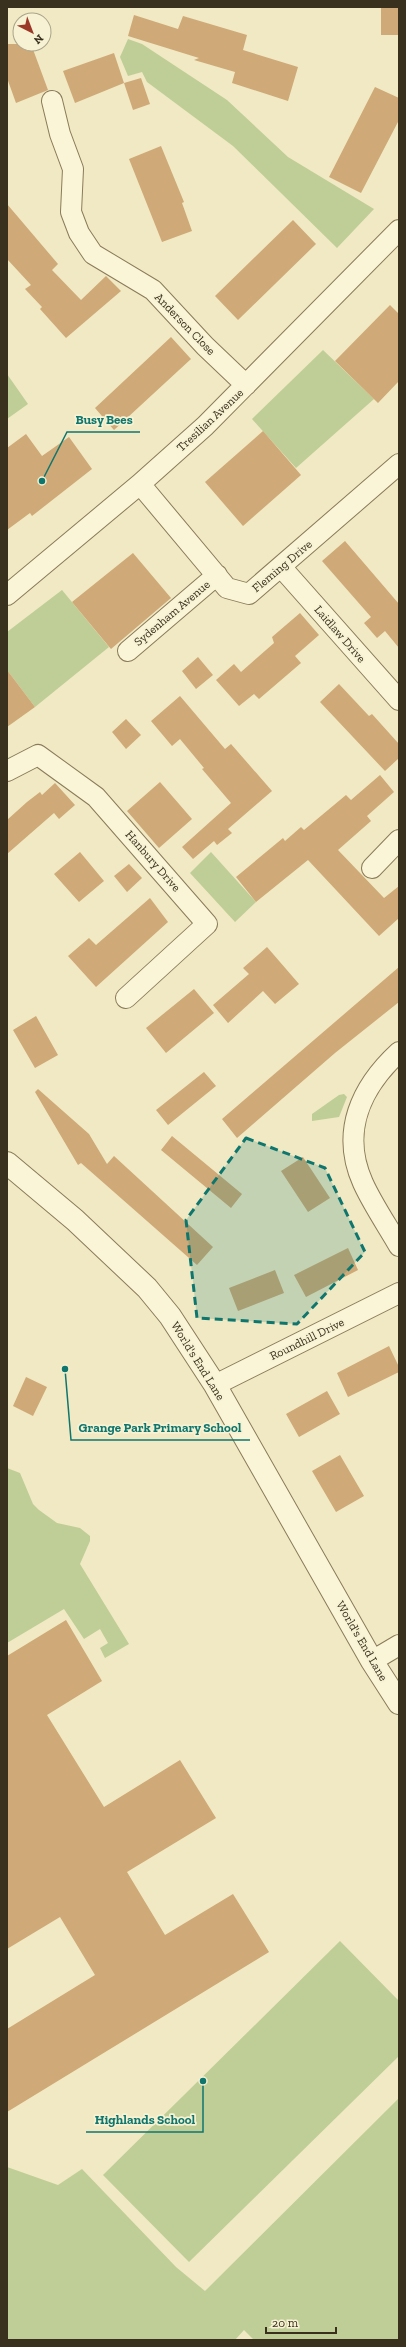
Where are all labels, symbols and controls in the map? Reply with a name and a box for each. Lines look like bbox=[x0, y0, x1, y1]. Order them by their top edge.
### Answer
north arrow bbox=[12, 12, 52, 52]
text: N bbox=[30, 31, 46, 47]
street label: Anderson Close bbox=[152, 290, 218, 358]
street label: Tresilian Avenue bbox=[174, 385, 247, 455]
callout: Busy Bees bbox=[67, 407, 140, 432]
text: Busy Bees bbox=[75, 412, 133, 427]
street label: Fleming Drive bbox=[249, 537, 315, 595]
street label: Sydenham Avenue bbox=[131, 577, 213, 649]
street label: Laidlaw Drive bbox=[311, 603, 369, 666]
street label: Hanbury Drive bbox=[123, 827, 184, 895]
street label: Roundhill Drive bbox=[268, 1315, 347, 1363]
street label: World's End Lane bbox=[168, 1319, 228, 1403]
callout: Grange Park Primary School bbox=[71, 1415, 250, 1440]
text: Grange Park Primary School bbox=[79, 1420, 242, 1435]
street label: World's End Lane bbox=[333, 1599, 391, 1684]
callout: Highlands School bbox=[86, 2107, 203, 2132]
text: Highlands School bbox=[95, 2112, 196, 2127]
scale bar bbox=[266, 2309, 336, 2335]
text: 20 m bbox=[272, 2316, 299, 2330]

